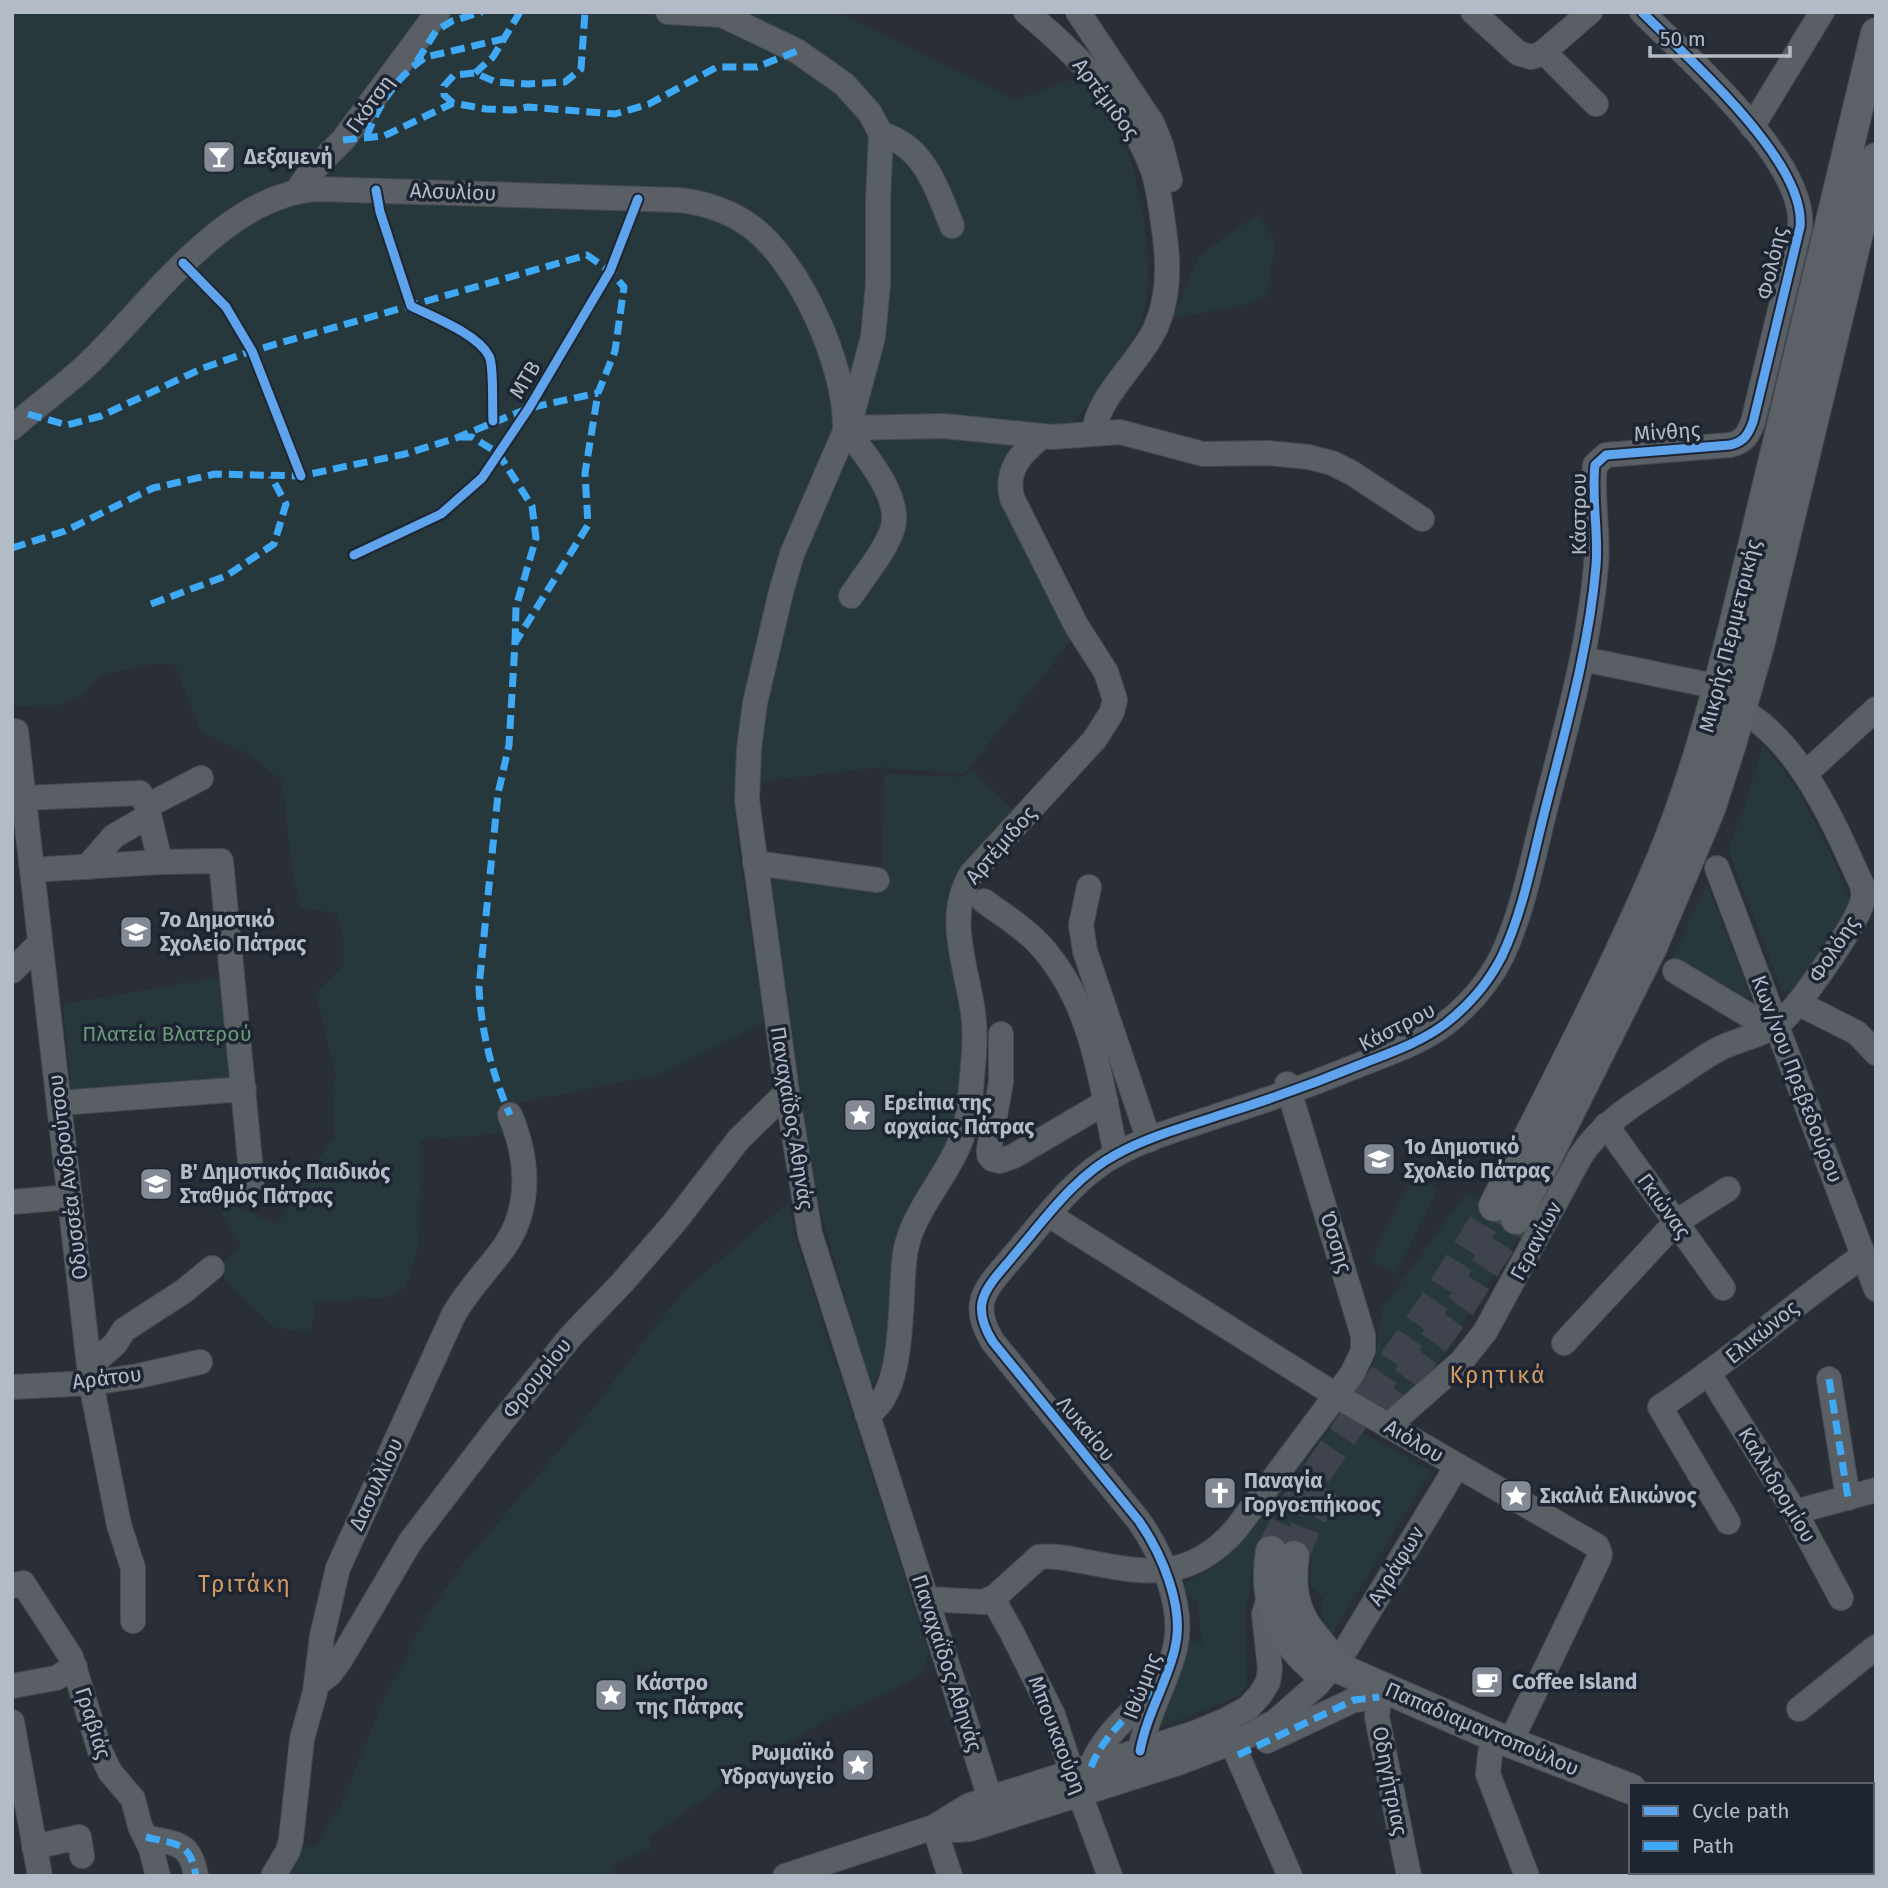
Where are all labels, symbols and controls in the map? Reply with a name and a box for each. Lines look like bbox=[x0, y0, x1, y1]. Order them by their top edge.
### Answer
scale bar bbox=[1650, 14, 1790, 58]
text: 50 m bbox=[1660, 26, 1706, 52]
street label: Αρτέμιδος bbox=[1067, 53, 1145, 145]
street label: Γκότση bbox=[340, 70, 400, 138]
bar icon: Δεξαμενή bbox=[200, 138, 238, 176]
place label: Δεξαμενή bbox=[243, 144, 333, 170]
street label: Αλσυλίου bbox=[409, 177, 497, 207]
street label: Φολόης bbox=[1751, 224, 1793, 302]
street label: MTB bbox=[504, 356, 546, 404]
street label: Μίνθης bbox=[1633, 417, 1701, 447]
street label: Κάστρου bbox=[1566, 473, 1592, 555]
street label: Μικρής Περιμετρικής bbox=[1693, 537, 1767, 735]
street label: Αρτέμιδος bbox=[960, 800, 1042, 889]
place label: 7ο Δημοτικό Σχολείο Πάτρας bbox=[160, 907, 306, 957]
street label: Φολόης bbox=[1803, 911, 1865, 987]
school or university icon: 7ο Δημοτικό Σχολείο Πάτρας bbox=[117, 913, 155, 951]
street label: Κων/νου Πρεβεδούρου bbox=[1745, 972, 1849, 1186]
street label: Κάστρου bbox=[1354, 997, 1440, 1057]
park label: Πλατεία Βλατερού bbox=[82, 1021, 252, 1047]
street label: Παναχαΐδος Αθηνάς bbox=[765, 1025, 819, 1212]
street label: Οδυσσέα Ανδρούτσου bbox=[42, 1073, 94, 1281]
place label: Ερείπια της αρχαίας Πάτρας bbox=[884, 1090, 1034, 1140]
place icon: Ερείπια της αρχαίας Πάτρας bbox=[841, 1096, 879, 1134]
place label: 1ο Δημοτικό Σχολείο Πάτρας bbox=[1404, 1134, 1550, 1184]
school or university icon: 1ο Δημοτικό Σχολείο Πάτρας bbox=[1360, 1140, 1398, 1178]
place label: Β' Δημοτικός Παιδικός Σταθμός Πάτρας bbox=[180, 1159, 390, 1209]
school or university icon: Β' Δημοτικός Παιδικός Σταθμός Πάτρας bbox=[137, 1165, 175, 1203]
street label: Γκιώνας bbox=[1632, 1168, 1696, 1244]
street label: Γερανίων bbox=[1504, 1197, 1568, 1285]
street label: Όσσης bbox=[1314, 1208, 1358, 1276]
street label: Ελικώνος bbox=[1720, 1295, 1804, 1369]
street label: Φρουρίου bbox=[497, 1333, 577, 1423]
street label: Αράτου bbox=[71, 1361, 143, 1395]
district label: Κρητικά bbox=[1449, 1361, 1547, 1389]
street label: Λυκαίου bbox=[1051, 1391, 1121, 1467]
street label: Αιόλου bbox=[1380, 1414, 1448, 1468]
street label: Καλλιδρομίου bbox=[1732, 1423, 1822, 1547]
street label: Δασυλλίου bbox=[343, 1434, 409, 1534]
place label: Παναγία Γοργοεπήκοος bbox=[1244, 1468, 1381, 1518]
church icon: Παναγία Γοργοεπήκοος bbox=[1201, 1474, 1239, 1512]
place icon: Σκαλιά Ελικώνος bbox=[1497, 1477, 1535, 1515]
place label: Σκαλιά Ελικώνος bbox=[1540, 1483, 1697, 1509]
street label: Αγράφων bbox=[1362, 1522, 1430, 1610]
district label: Τριτάκη bbox=[198, 1570, 292, 1598]
street label: Παναχαΐδος Αθηνάς bbox=[906, 1571, 988, 1755]
street label: Ιθώμης bbox=[1117, 1649, 1167, 1723]
cafe icon: Coffee Island bbox=[1468, 1663, 1506, 1701]
place label: Coffee Island bbox=[1512, 1669, 1637, 1695]
place label: Κάστρο της Πάτρας bbox=[635, 1670, 744, 1720]
street label: Μπουκαούρη bbox=[1022, 1672, 1092, 1798]
place icon: Κάστρο της Πάτρας bbox=[592, 1676, 630, 1714]
street label: Παπαδιαμαντοπούλου bbox=[1381, 1676, 1583, 1782]
street label: Γραβιάς bbox=[69, 1684, 117, 1762]
street label: Οδηγήτριας bbox=[1367, 1724, 1413, 1838]
place label: Ρωμαϊκό Υδραγωγείο bbox=[720, 1740, 834, 1790]
place icon: Ρωμαϊκό Υδραγωγείο bbox=[839, 1746, 877, 1784]
legend bbox=[1629, 1783, 1874, 1874]
text: Cycle path bbox=[1692, 1798, 1790, 1824]
text: Path bbox=[1692, 1833, 1734, 1859]

